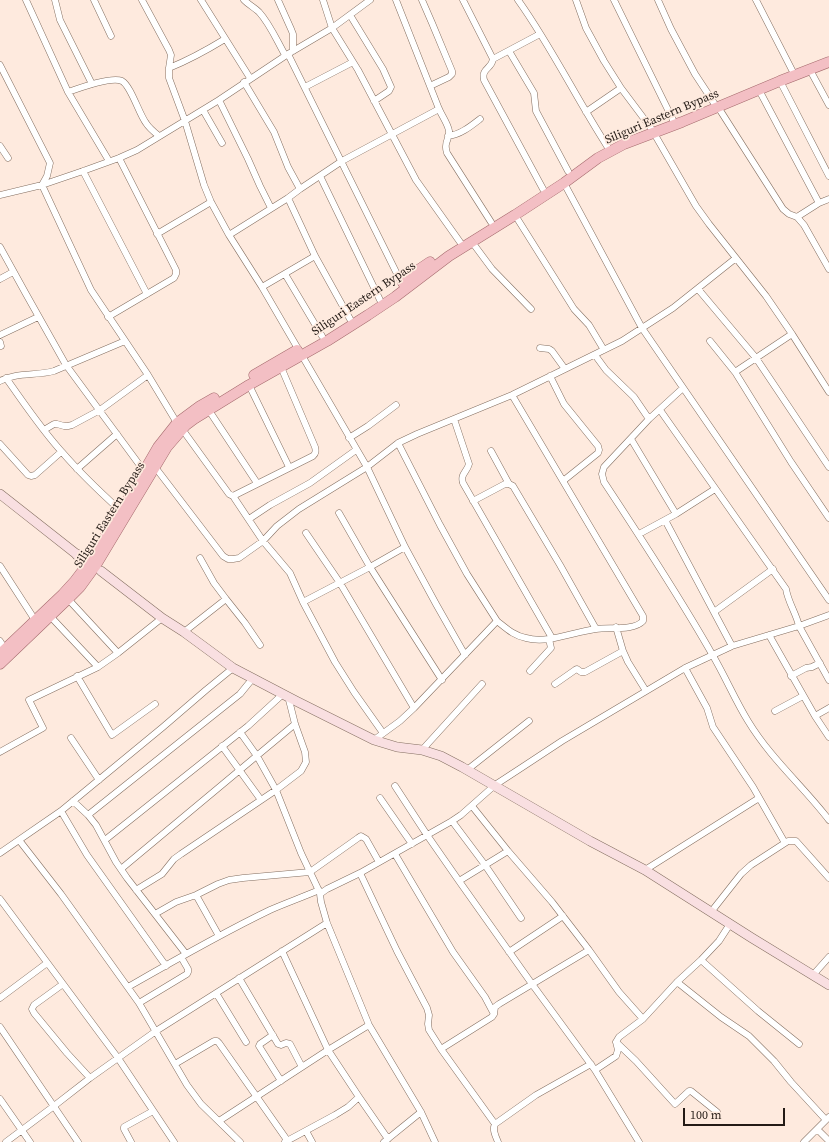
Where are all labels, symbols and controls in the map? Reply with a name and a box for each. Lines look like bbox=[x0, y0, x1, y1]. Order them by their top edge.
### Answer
street label: Siliguri Eastern Bypass bbox=[603, 86, 721, 148]
street label: Siliguri Eastern Bypass bbox=[309, 259, 419, 339]
street label: Siliguri Eastern Bypass bbox=[71, 459, 149, 571]
scale bar bbox=[685, 1100, 787, 1126]
text: 100 m bbox=[690, 1107, 722, 1123]

